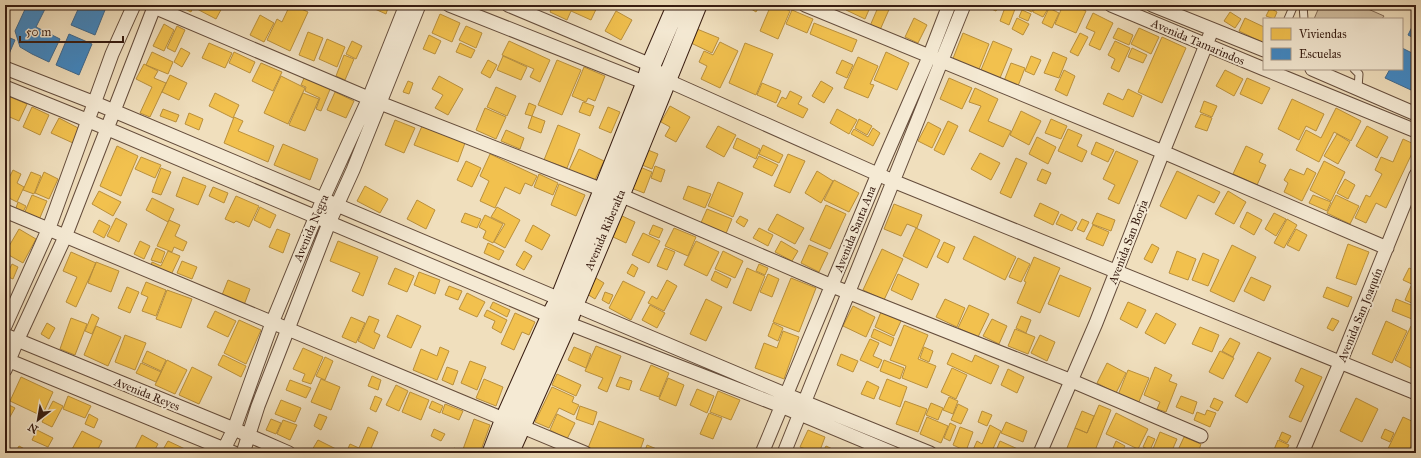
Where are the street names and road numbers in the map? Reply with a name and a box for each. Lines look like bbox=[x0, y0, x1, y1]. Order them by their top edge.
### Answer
street label: Avenida Tamarindos bbox=[1148, 16, 1247, 68]
street label: Avenida Santa Ana bbox=[831, 183, 879, 275]
street label: Avenida Riberalta bbox=[581, 187, 629, 273]
street label: Avenida Negra bbox=[290, 191, 333, 265]
street label: Avenida San Borja bbox=[1105, 197, 1151, 287]
street label: Avenida San Joaquín bbox=[1334, 265, 1386, 365]
street label: Avenida Reyes bbox=[111, 374, 182, 414]

